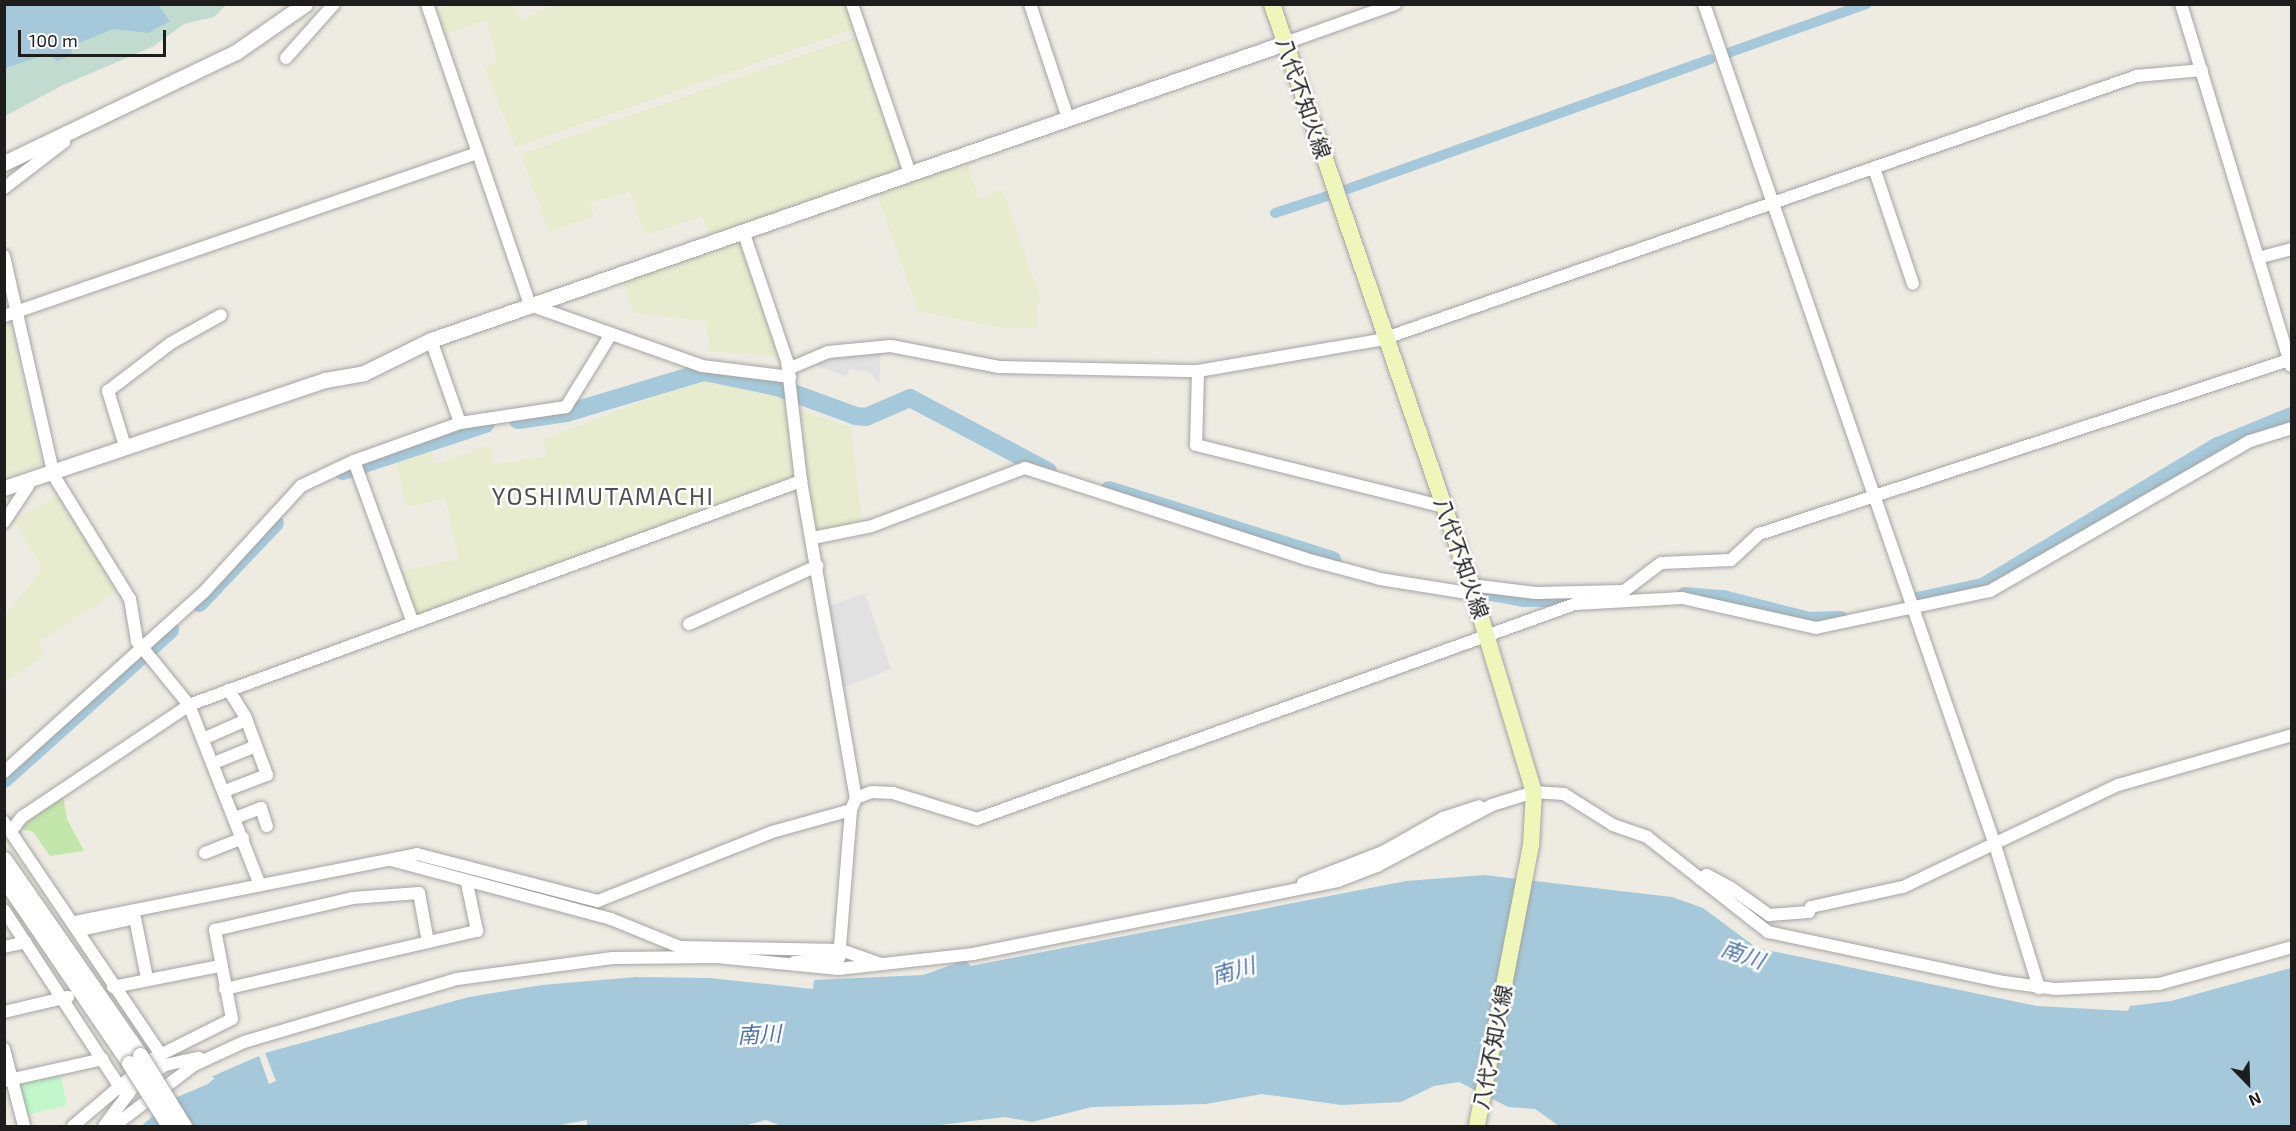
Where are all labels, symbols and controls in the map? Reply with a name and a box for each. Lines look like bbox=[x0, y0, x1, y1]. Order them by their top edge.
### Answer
scale bar bbox=[21, 18, 170, 56]
text: 100 m bbox=[29, 29, 78, 51]
street label: 八代不知火線 bbox=[1272, 34, 1336, 162]
district label: YOSHIMUTAMACHI bbox=[492, 482, 714, 510]
street label: 八代不知火線 bbox=[1430, 494, 1494, 622]
water label: 南川 bbox=[1718, 934, 1768, 974]
water label: 南川 bbox=[1208, 951, 1258, 989]
street label: 八代不知火線 bbox=[1468, 983, 1516, 1111]
water label: 南川 bbox=[736, 1020, 782, 1048]
north arrow bbox=[2218, 1053, 2278, 1113]
text: N bbox=[2246, 1089, 2264, 1111]

